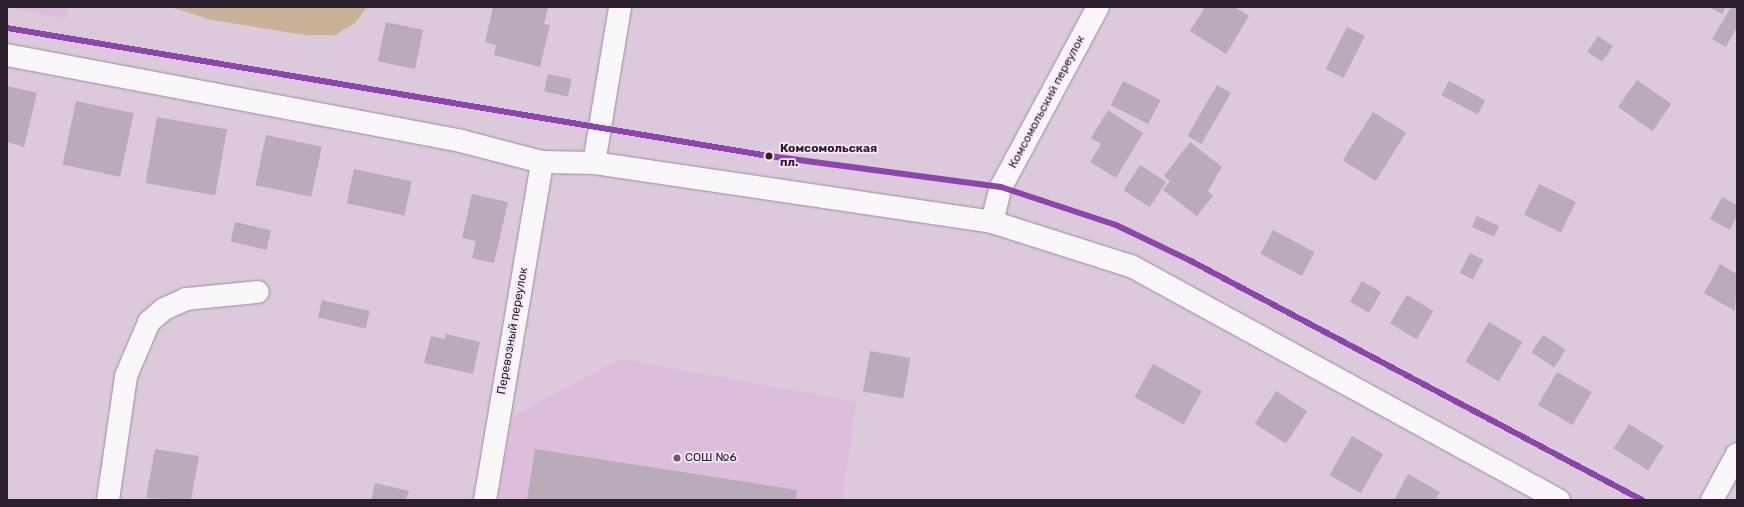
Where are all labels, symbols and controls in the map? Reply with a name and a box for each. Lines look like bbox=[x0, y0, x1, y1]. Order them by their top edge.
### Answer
street label: Комсомольский переулок bbox=[1006, 33, 1088, 171]
place label: Комсомольская пл. bbox=[780, 142, 877, 170]
marker: Комсомольская пл. bbox=[762, 149, 776, 163]
street label: Перевозный переулок bbox=[495, 266, 531, 396]
place label: СОШ №6 bbox=[685, 451, 737, 465]
marker: СОШ №6 bbox=[672, 453, 682, 463]

